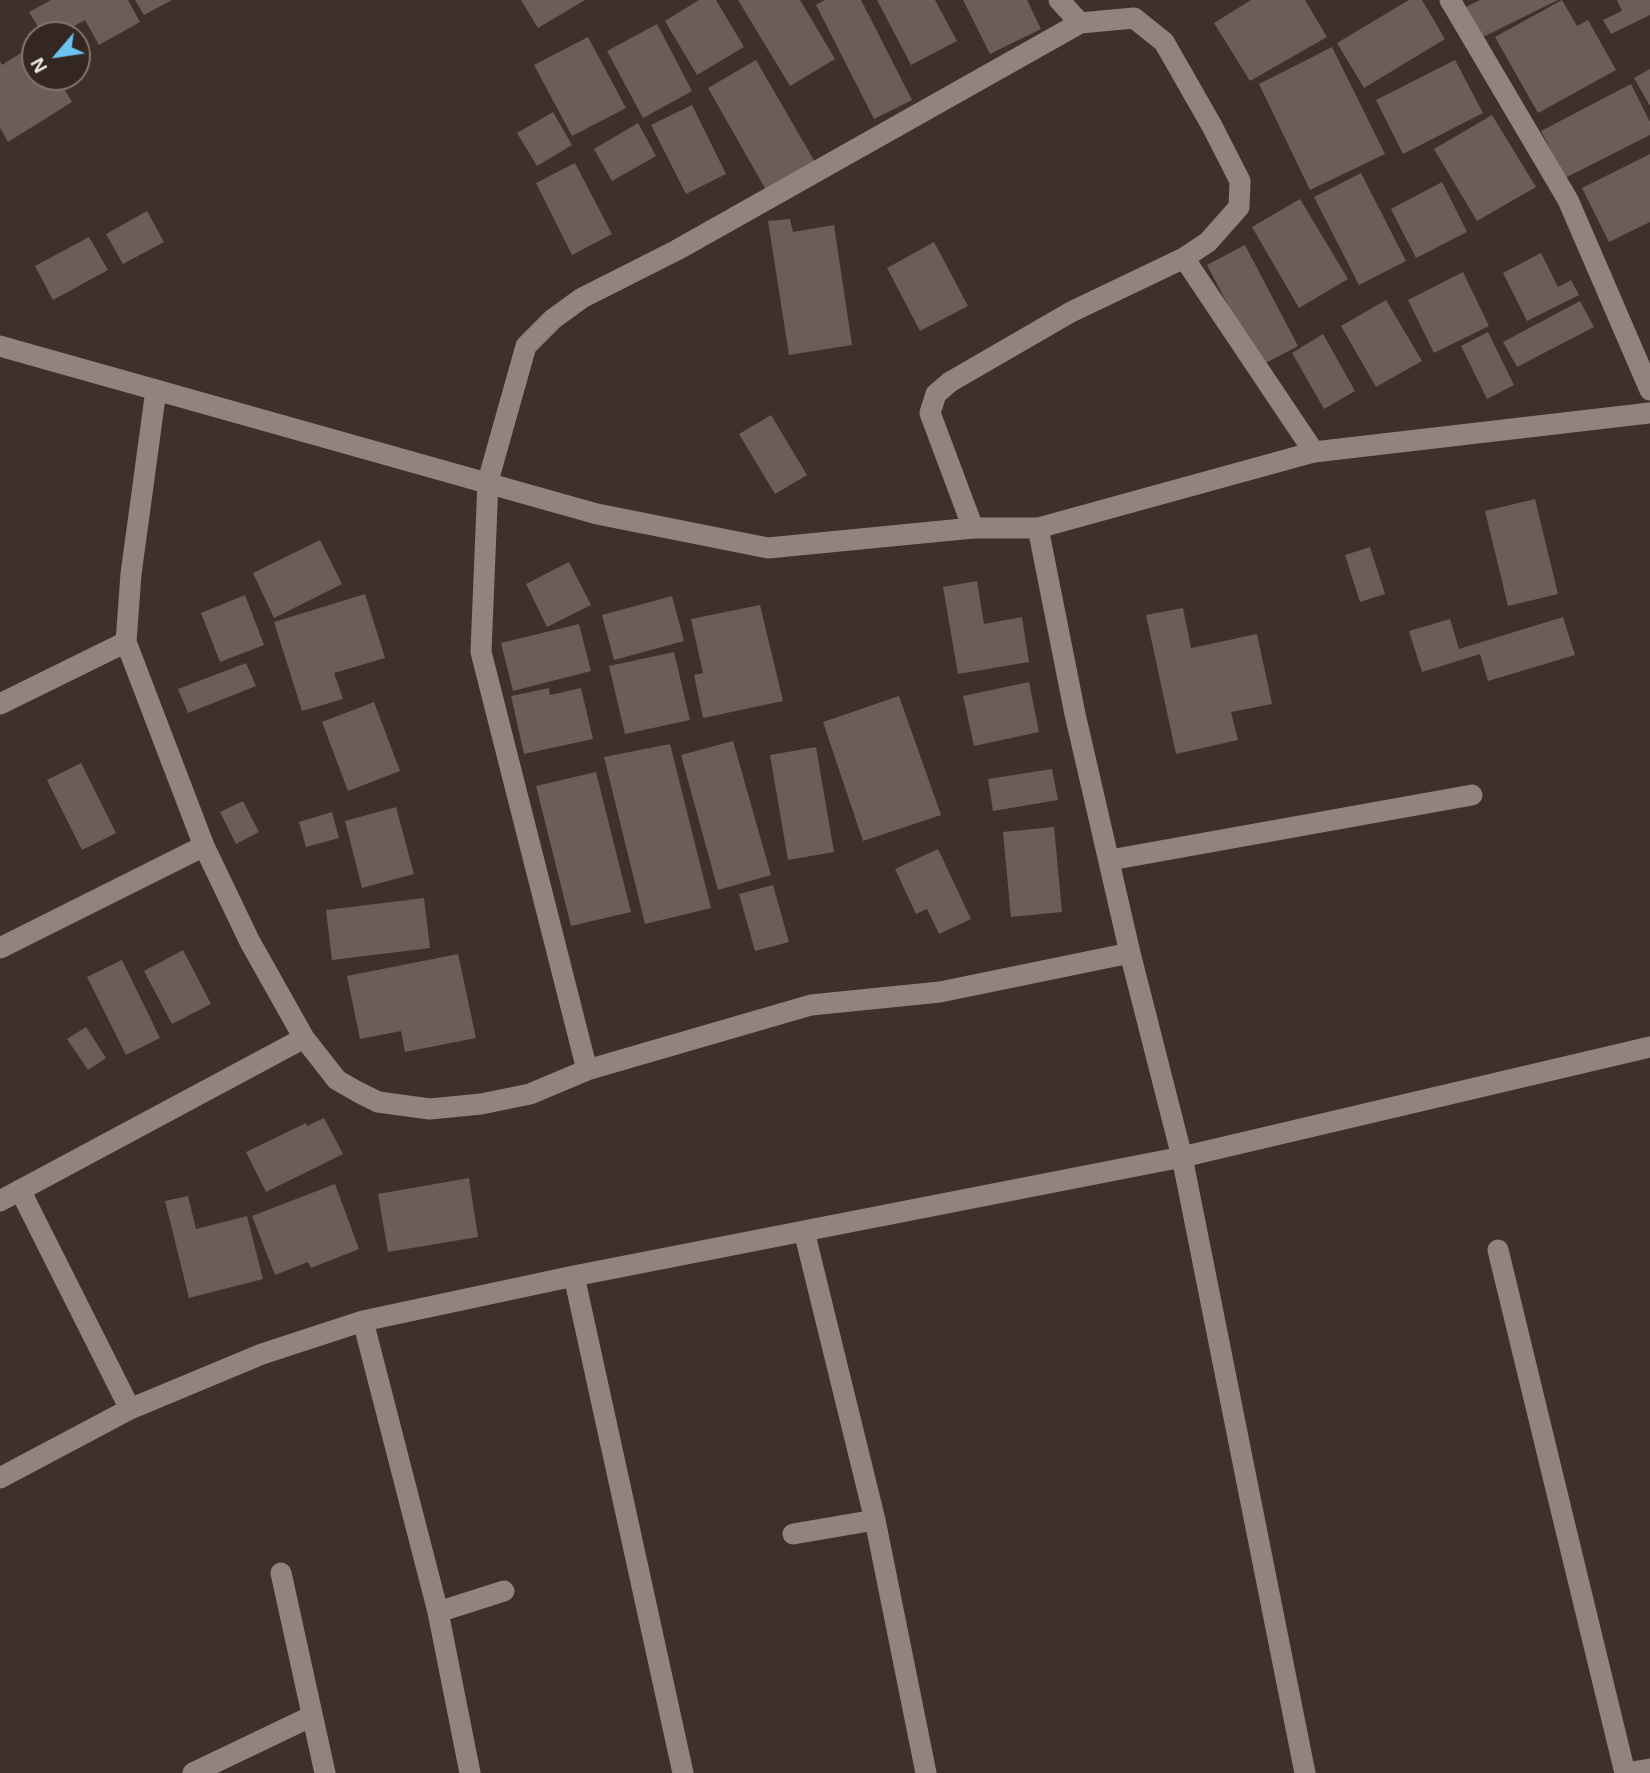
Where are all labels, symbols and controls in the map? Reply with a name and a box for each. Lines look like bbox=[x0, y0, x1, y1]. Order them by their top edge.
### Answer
north arrow bbox=[21, 21, 91, 91]
text: N bbox=[26, 54, 51, 77]

